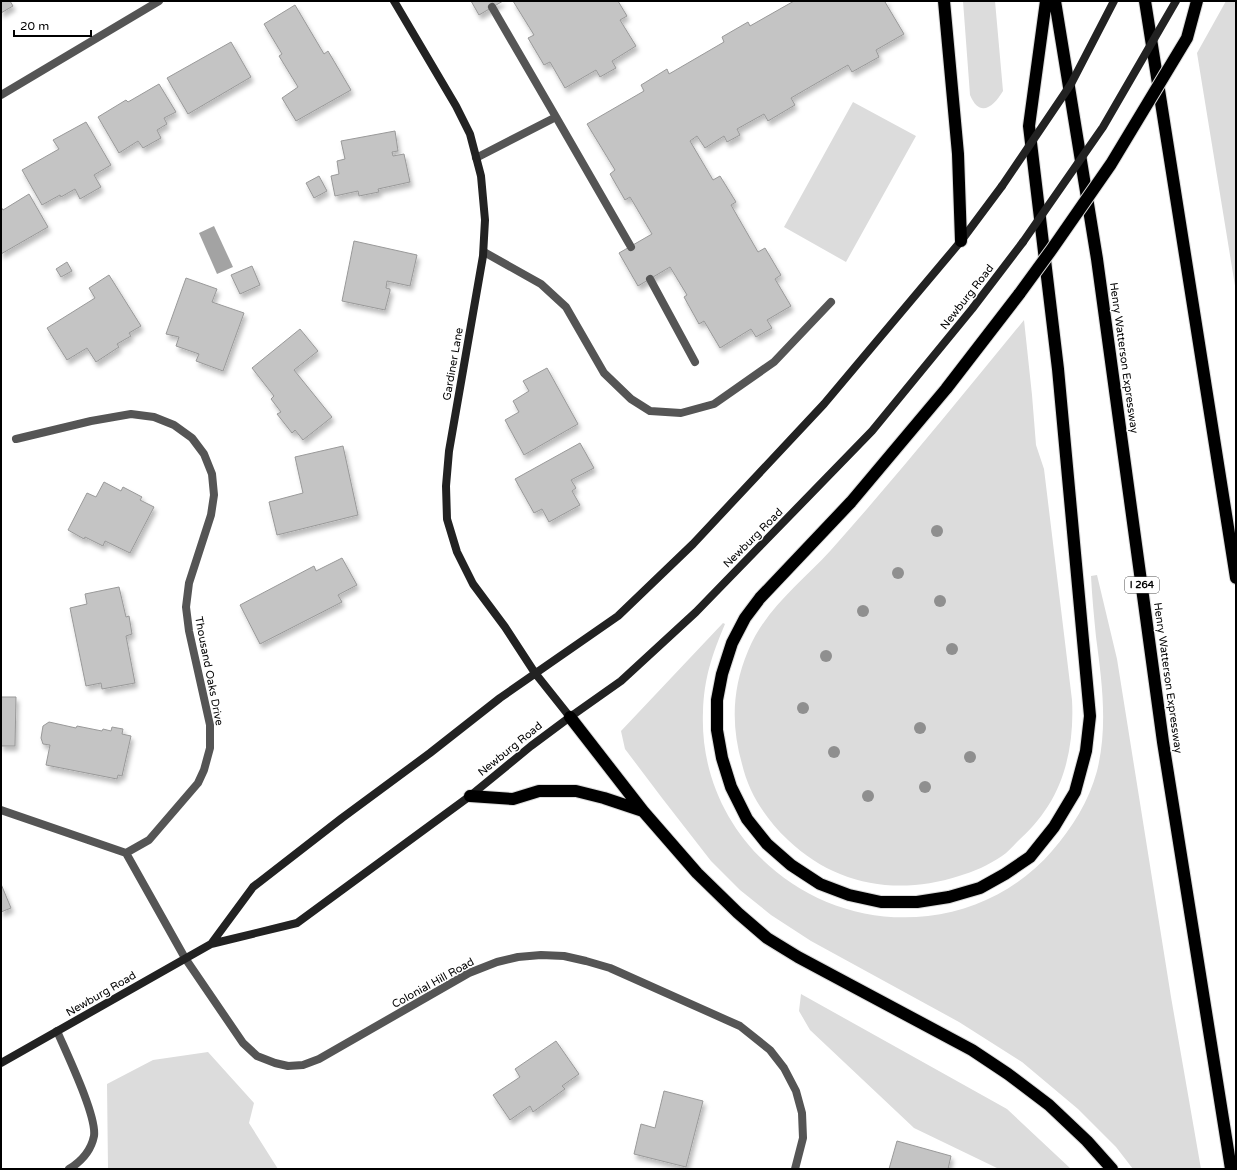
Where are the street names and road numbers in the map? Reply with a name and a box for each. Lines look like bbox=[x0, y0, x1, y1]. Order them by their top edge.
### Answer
street label: Newburg Road bbox=[938, 262, 996, 332]
street label: Henry Watterson Expressway bbox=[1107, 282, 1141, 434]
street label: Gardiner Lane bbox=[440, 327, 466, 401]
street label: Newburg Road bbox=[721, 506, 785, 570]
road number: I 264 bbox=[1125, 577, 1159, 593]
street label: Henry Watterson Expressway bbox=[1151, 602, 1185, 754]
street label: Thousand Oaks Drive bbox=[192, 615, 226, 727]
street label: Newburg Road bbox=[475, 719, 545, 779]
street label: Colonial Hill Road bbox=[390, 955, 476, 1011]
street label: Newburg Road bbox=[64, 969, 138, 1019]

